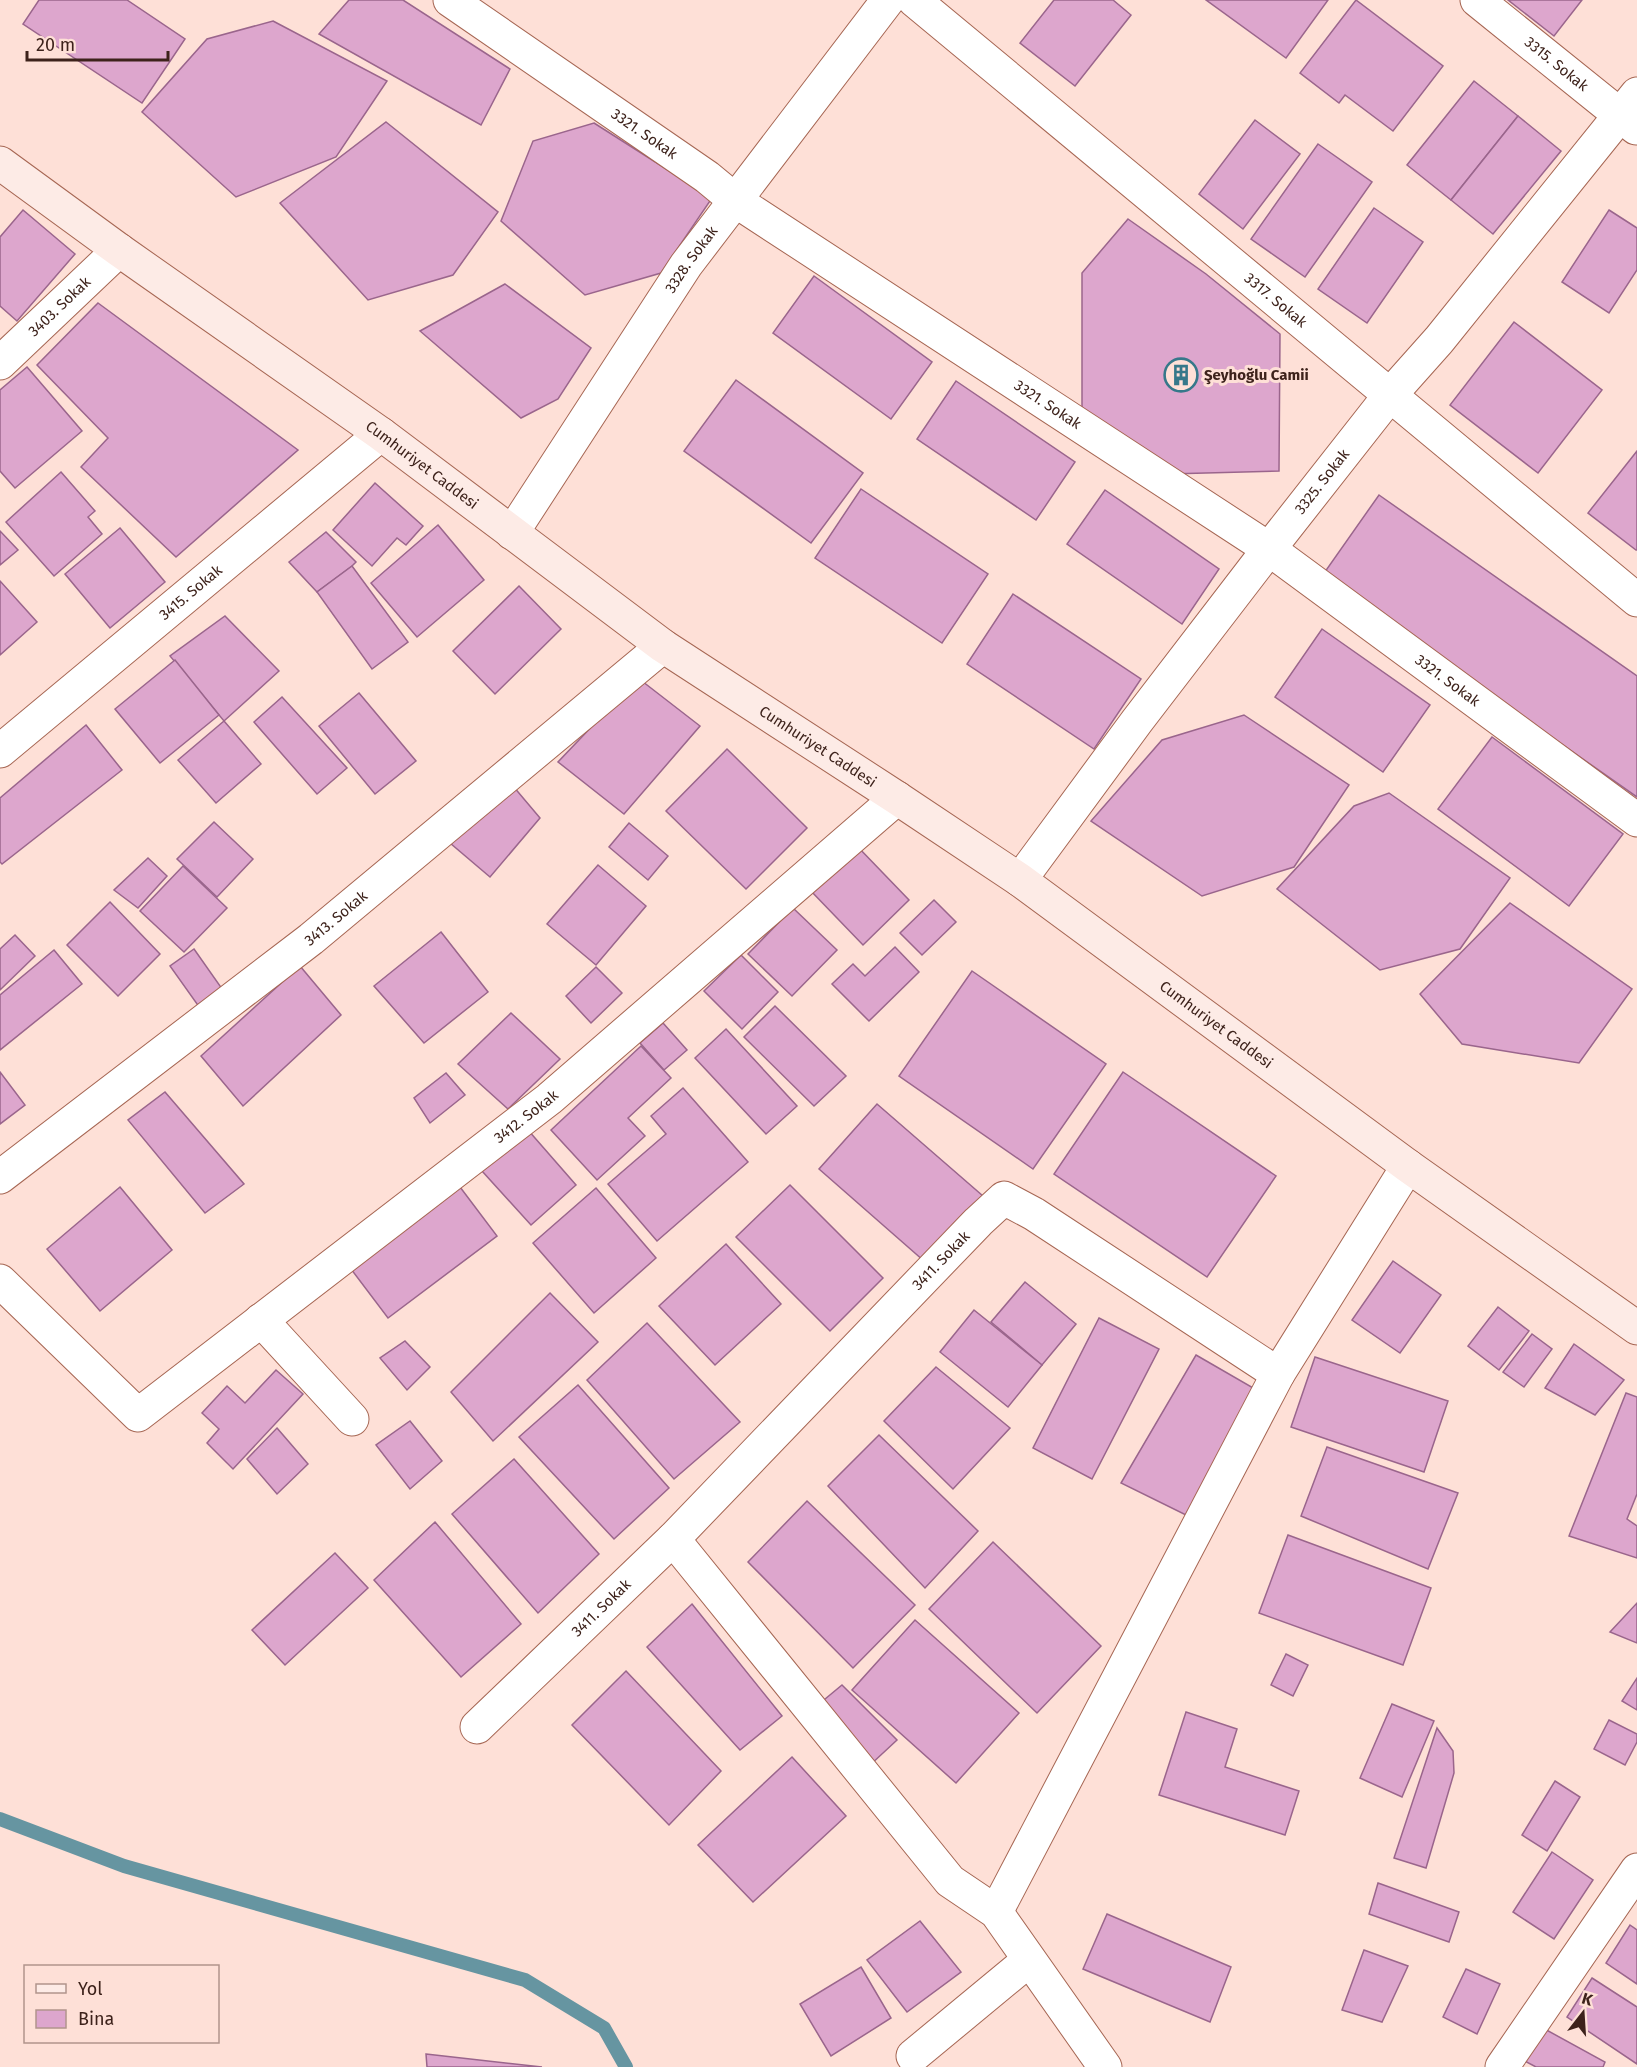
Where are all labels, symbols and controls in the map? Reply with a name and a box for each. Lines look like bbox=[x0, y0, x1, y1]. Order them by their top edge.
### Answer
scale bar bbox=[27, 24, 168, 62]
street label: 3315. Sokak bbox=[1521, 33, 1592, 95]
text: 20 m bbox=[36, 34, 75, 56]
street label: 3321. Sokak bbox=[608, 105, 681, 163]
street label: 3328. Sokak bbox=[661, 222, 722, 297]
street label: 3317. Sokak bbox=[1241, 269, 1311, 331]
street label: 3403. Sokak bbox=[25, 273, 95, 340]
building icon: Şeyhoğlu Camii bbox=[1163, 357, 1199, 393]
place label: Şeyhoğlu Camii bbox=[1204, 366, 1309, 385]
street label: 3321. Sokak bbox=[1011, 376, 1085, 433]
street label: Cumhuriyet Caddesi bbox=[362, 417, 482, 513]
street label: 3325. Sokak bbox=[1291, 445, 1353, 518]
street label: 3415. Sokak bbox=[156, 561, 226, 624]
street label: 3321. Sokak bbox=[1412, 651, 1484, 711]
street label: Cumhuriyet Caddesi bbox=[756, 702, 880, 791]
street label: 3413. Sokak bbox=[301, 887, 371, 950]
street label: Cumhuriyet Caddesi bbox=[1156, 977, 1276, 1072]
street label: 3412. Sokak bbox=[490, 1086, 562, 1147]
street label: 3411. Sokak bbox=[908, 1227, 974, 1294]
street label: 3411. Sokak bbox=[568, 1575, 635, 1640]
legend bbox=[24, 1965, 219, 2043]
text: Yol bbox=[78, 1978, 103, 2000]
north arrow bbox=[1553, 1983, 1613, 2043]
text: K bbox=[1580, 1989, 1596, 2010]
text: Bina bbox=[78, 2008, 114, 2030]

